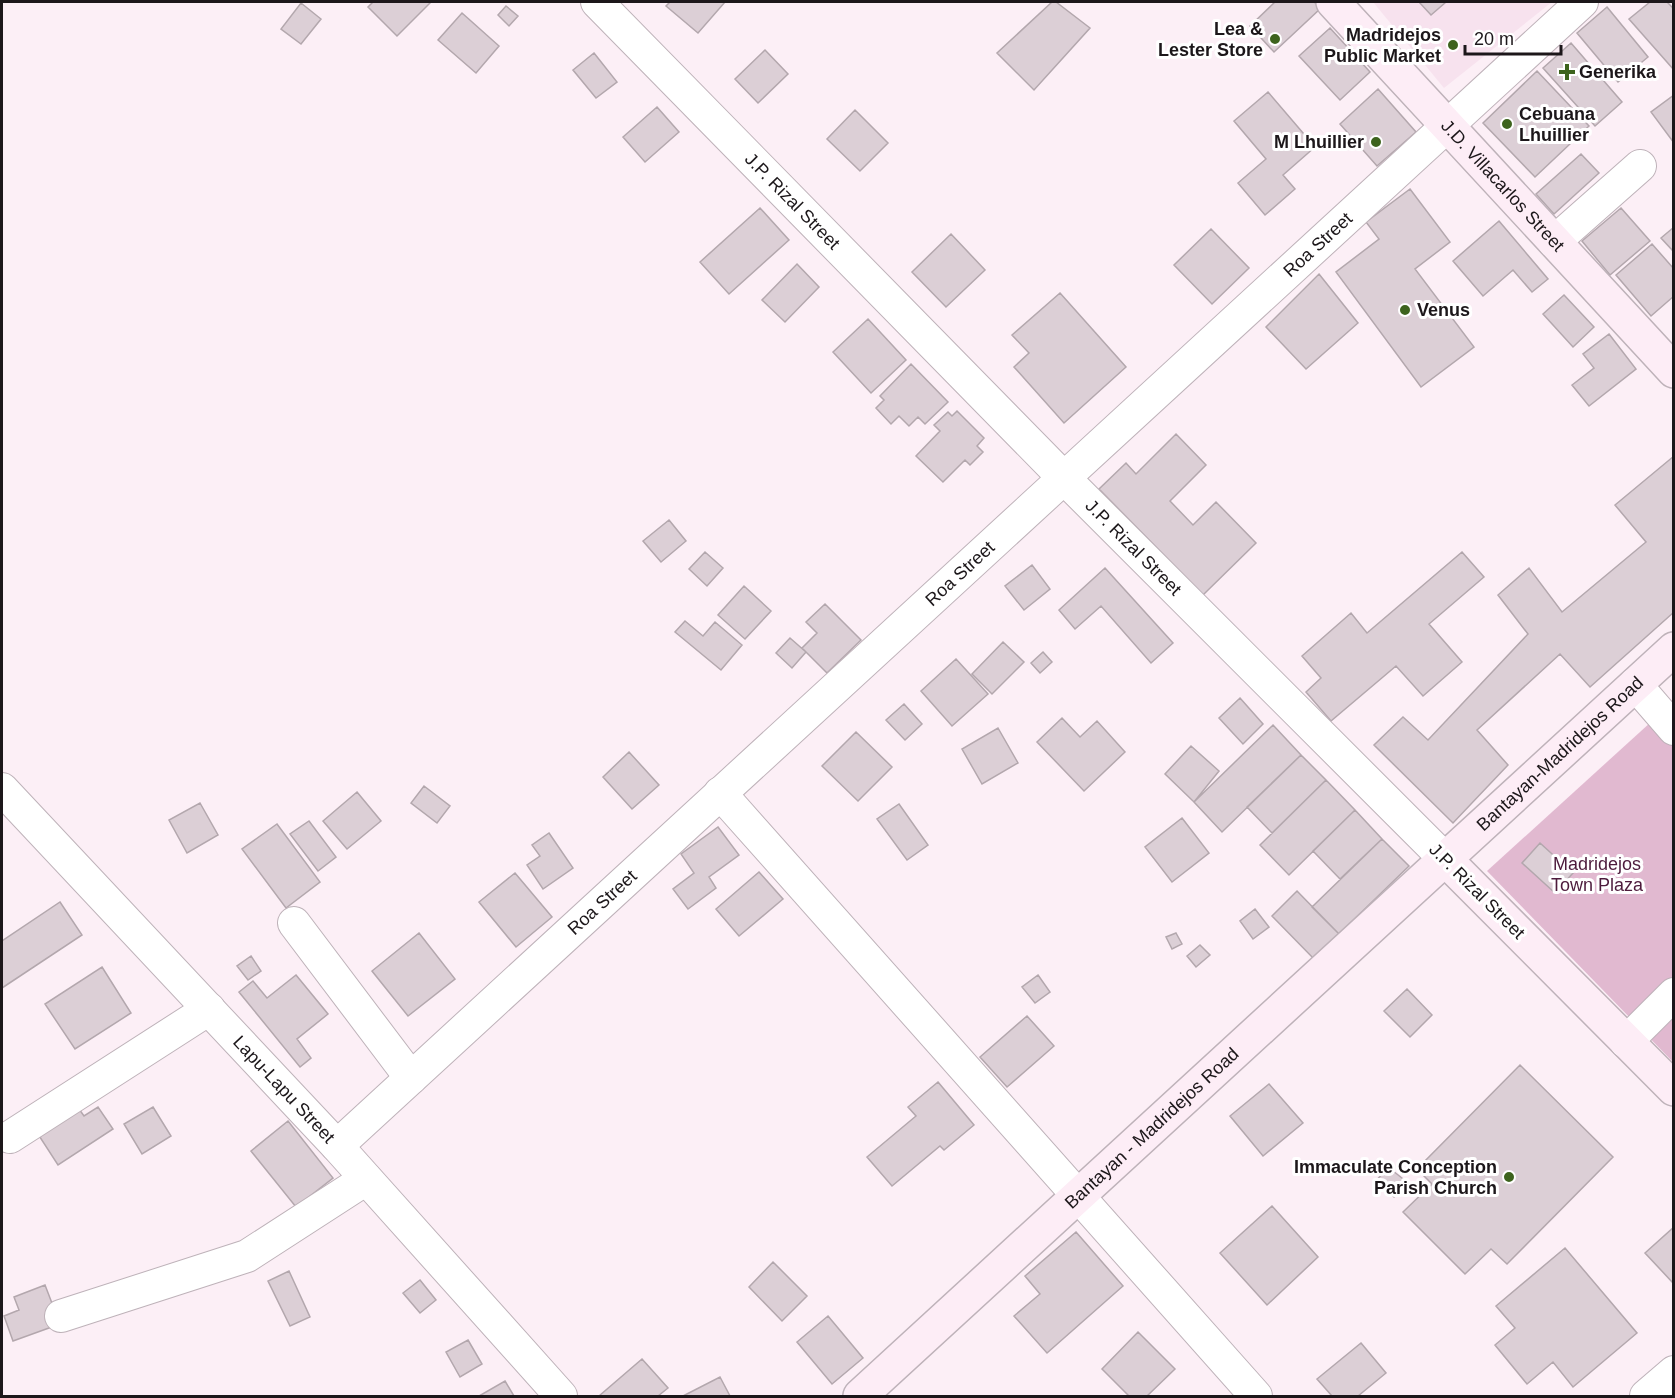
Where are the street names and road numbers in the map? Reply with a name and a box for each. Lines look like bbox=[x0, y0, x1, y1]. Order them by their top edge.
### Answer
street label: J.D. Villacarlos Street bbox=[1437, 116, 1568, 256]
street label: J.P. Rizal Street bbox=[741, 149, 844, 253]
street label: Roa Street bbox=[1279, 208, 1356, 281]
street label: J.P. Rizal Street bbox=[1081, 495, 1185, 599]
street label: Roa Street bbox=[921, 537, 998, 610]
street label: Bantayan-Madridejos Road bbox=[1473, 673, 1647, 835]
street label: J.P. Rizal Street bbox=[1425, 839, 1529, 943]
street label: Roa Street bbox=[564, 866, 641, 939]
street label: Lapu-Lapu Street bbox=[229, 1032, 339, 1147]
street label: Bantayan - Madridejos Road bbox=[1061, 1044, 1243, 1213]

